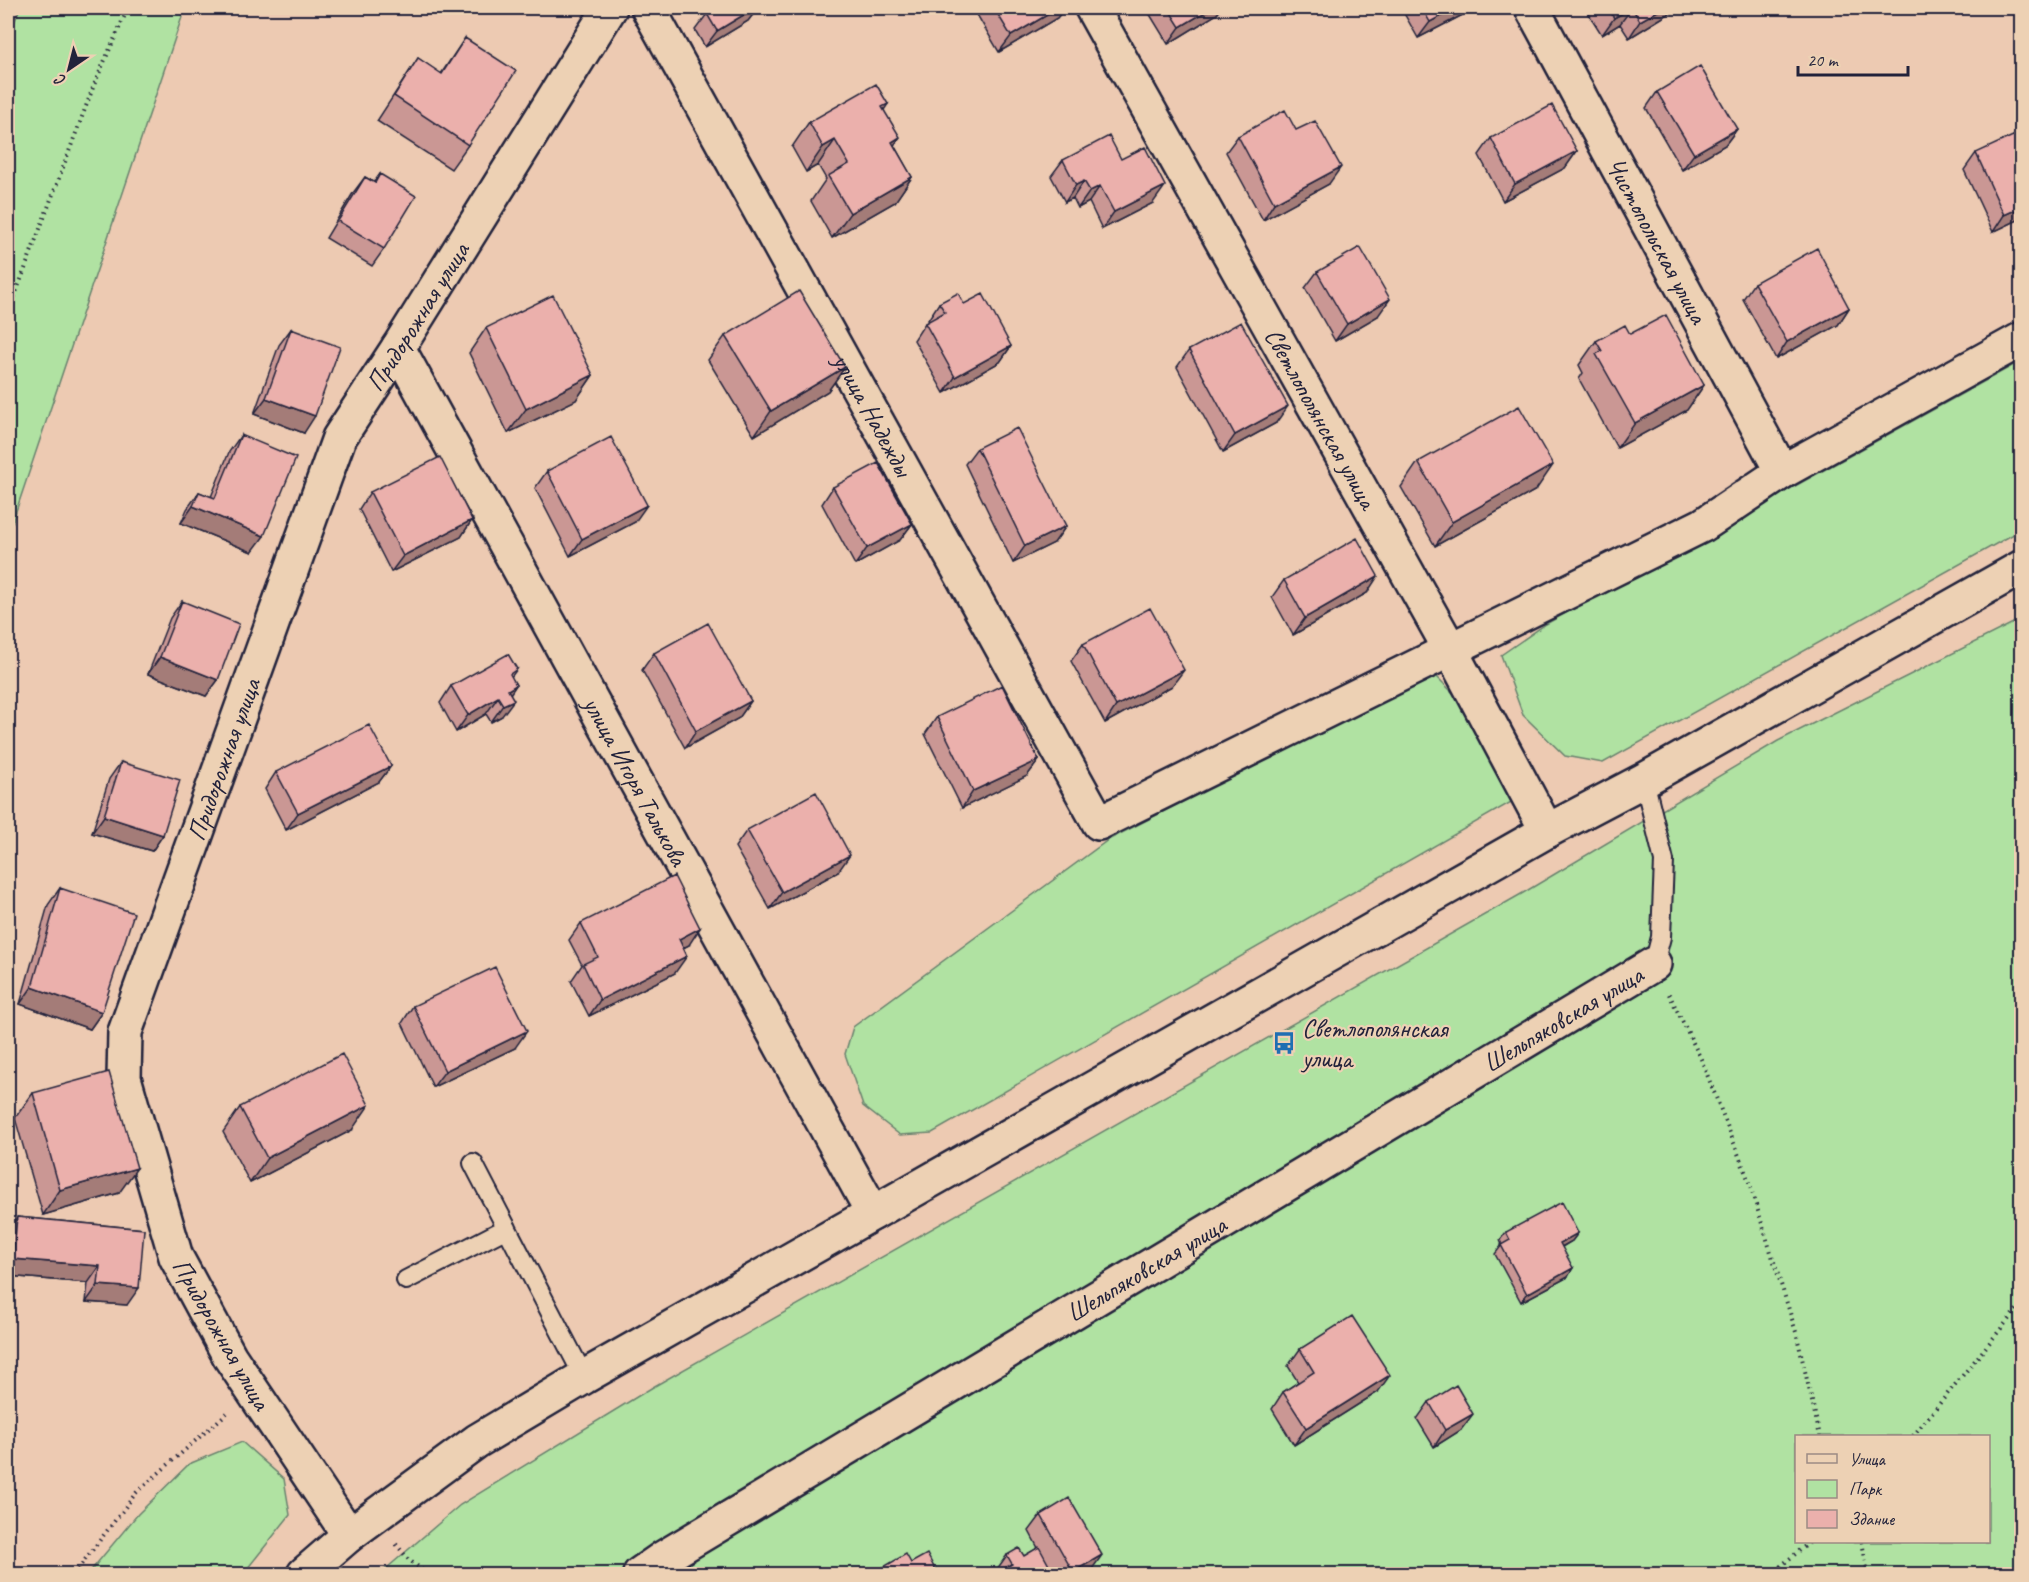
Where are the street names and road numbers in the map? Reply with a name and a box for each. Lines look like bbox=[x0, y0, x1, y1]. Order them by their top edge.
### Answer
street label: Чистопольская улица bbox=[1599, 152, 1716, 331]
street label: Придорожная улица bbox=[358, 235, 478, 397]
street label: Светлополянская улица bbox=[1257, 322, 1386, 517]
street label: улица Надежды bbox=[825, 346, 921, 484]
street label: Придорожная улица bbox=[179, 673, 269, 845]
street label: улица Игоря Талькова bbox=[575, 689, 696, 873]
street label: Шельпяковская улица bbox=[1477, 958, 1650, 1080]
street label: Шельпяковская улица bbox=[1060, 1208, 1234, 1330]
street label: Придорожная улица bbox=[165, 1253, 279, 1417]

